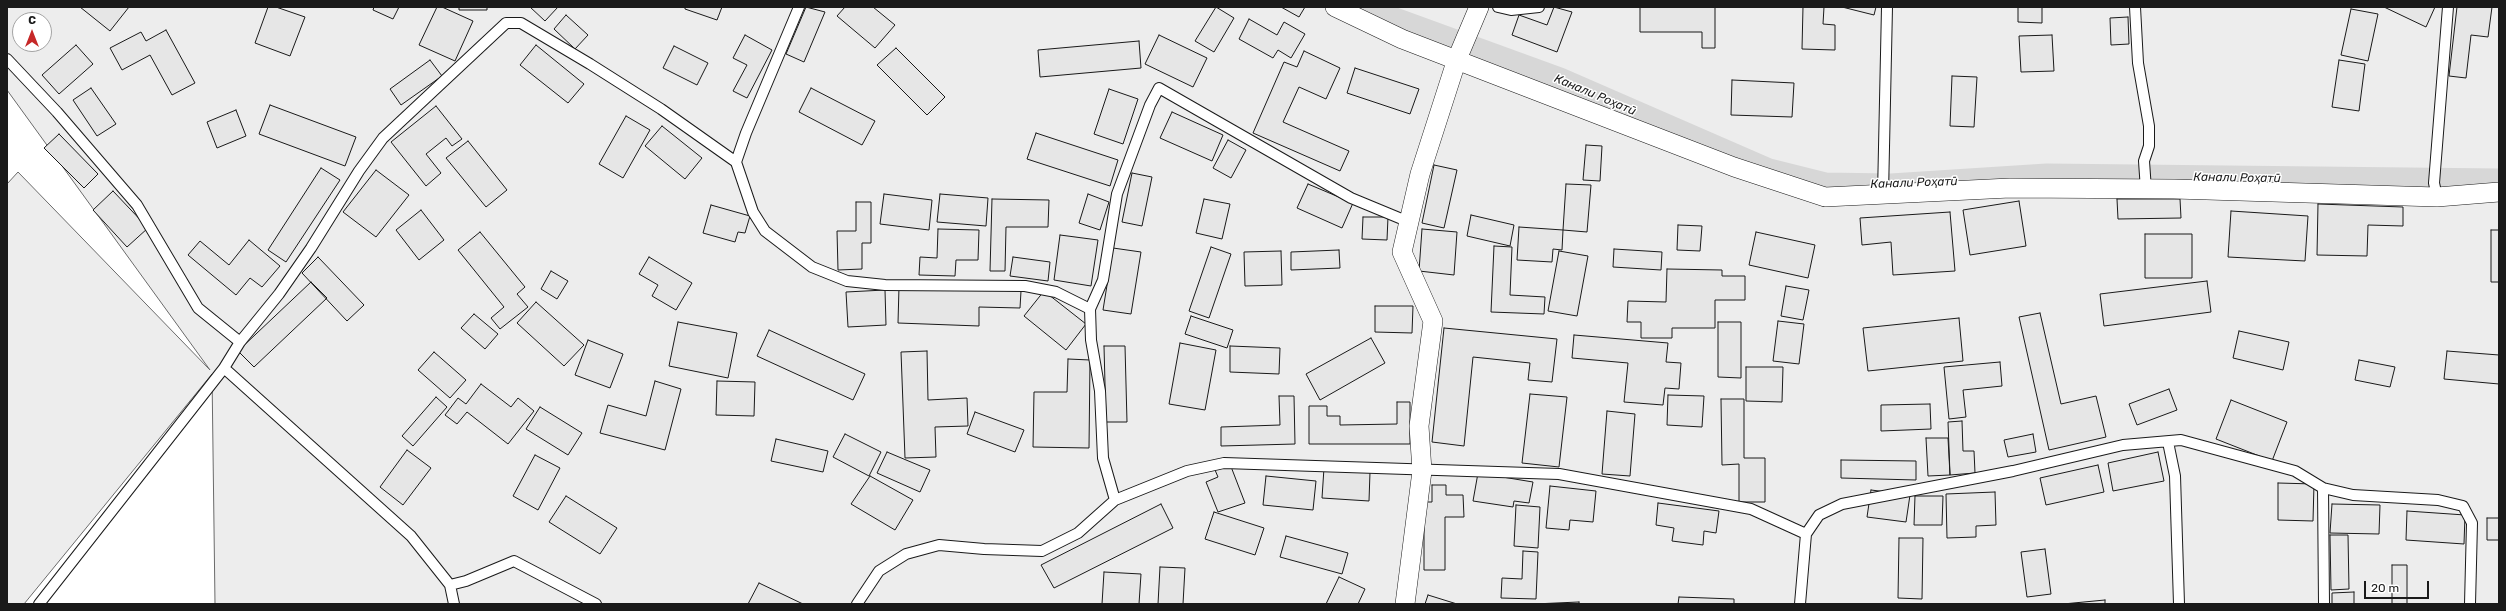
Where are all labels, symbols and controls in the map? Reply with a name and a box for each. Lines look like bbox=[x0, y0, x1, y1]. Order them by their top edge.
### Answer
north arrow bbox=[12, 12, 52, 52]
text: С bbox=[28, 14, 36, 27]
water label: Канали Роҳатӣ bbox=[1552, 71, 1638, 119]
water label: Канали Роҳатӣ bbox=[2193, 170, 2281, 186]
water label: Канали Роҳатӣ bbox=[1870, 174, 1958, 192]
scale bar bbox=[2366, 573, 2431, 599]
text: 20 m bbox=[2371, 581, 2399, 595]

